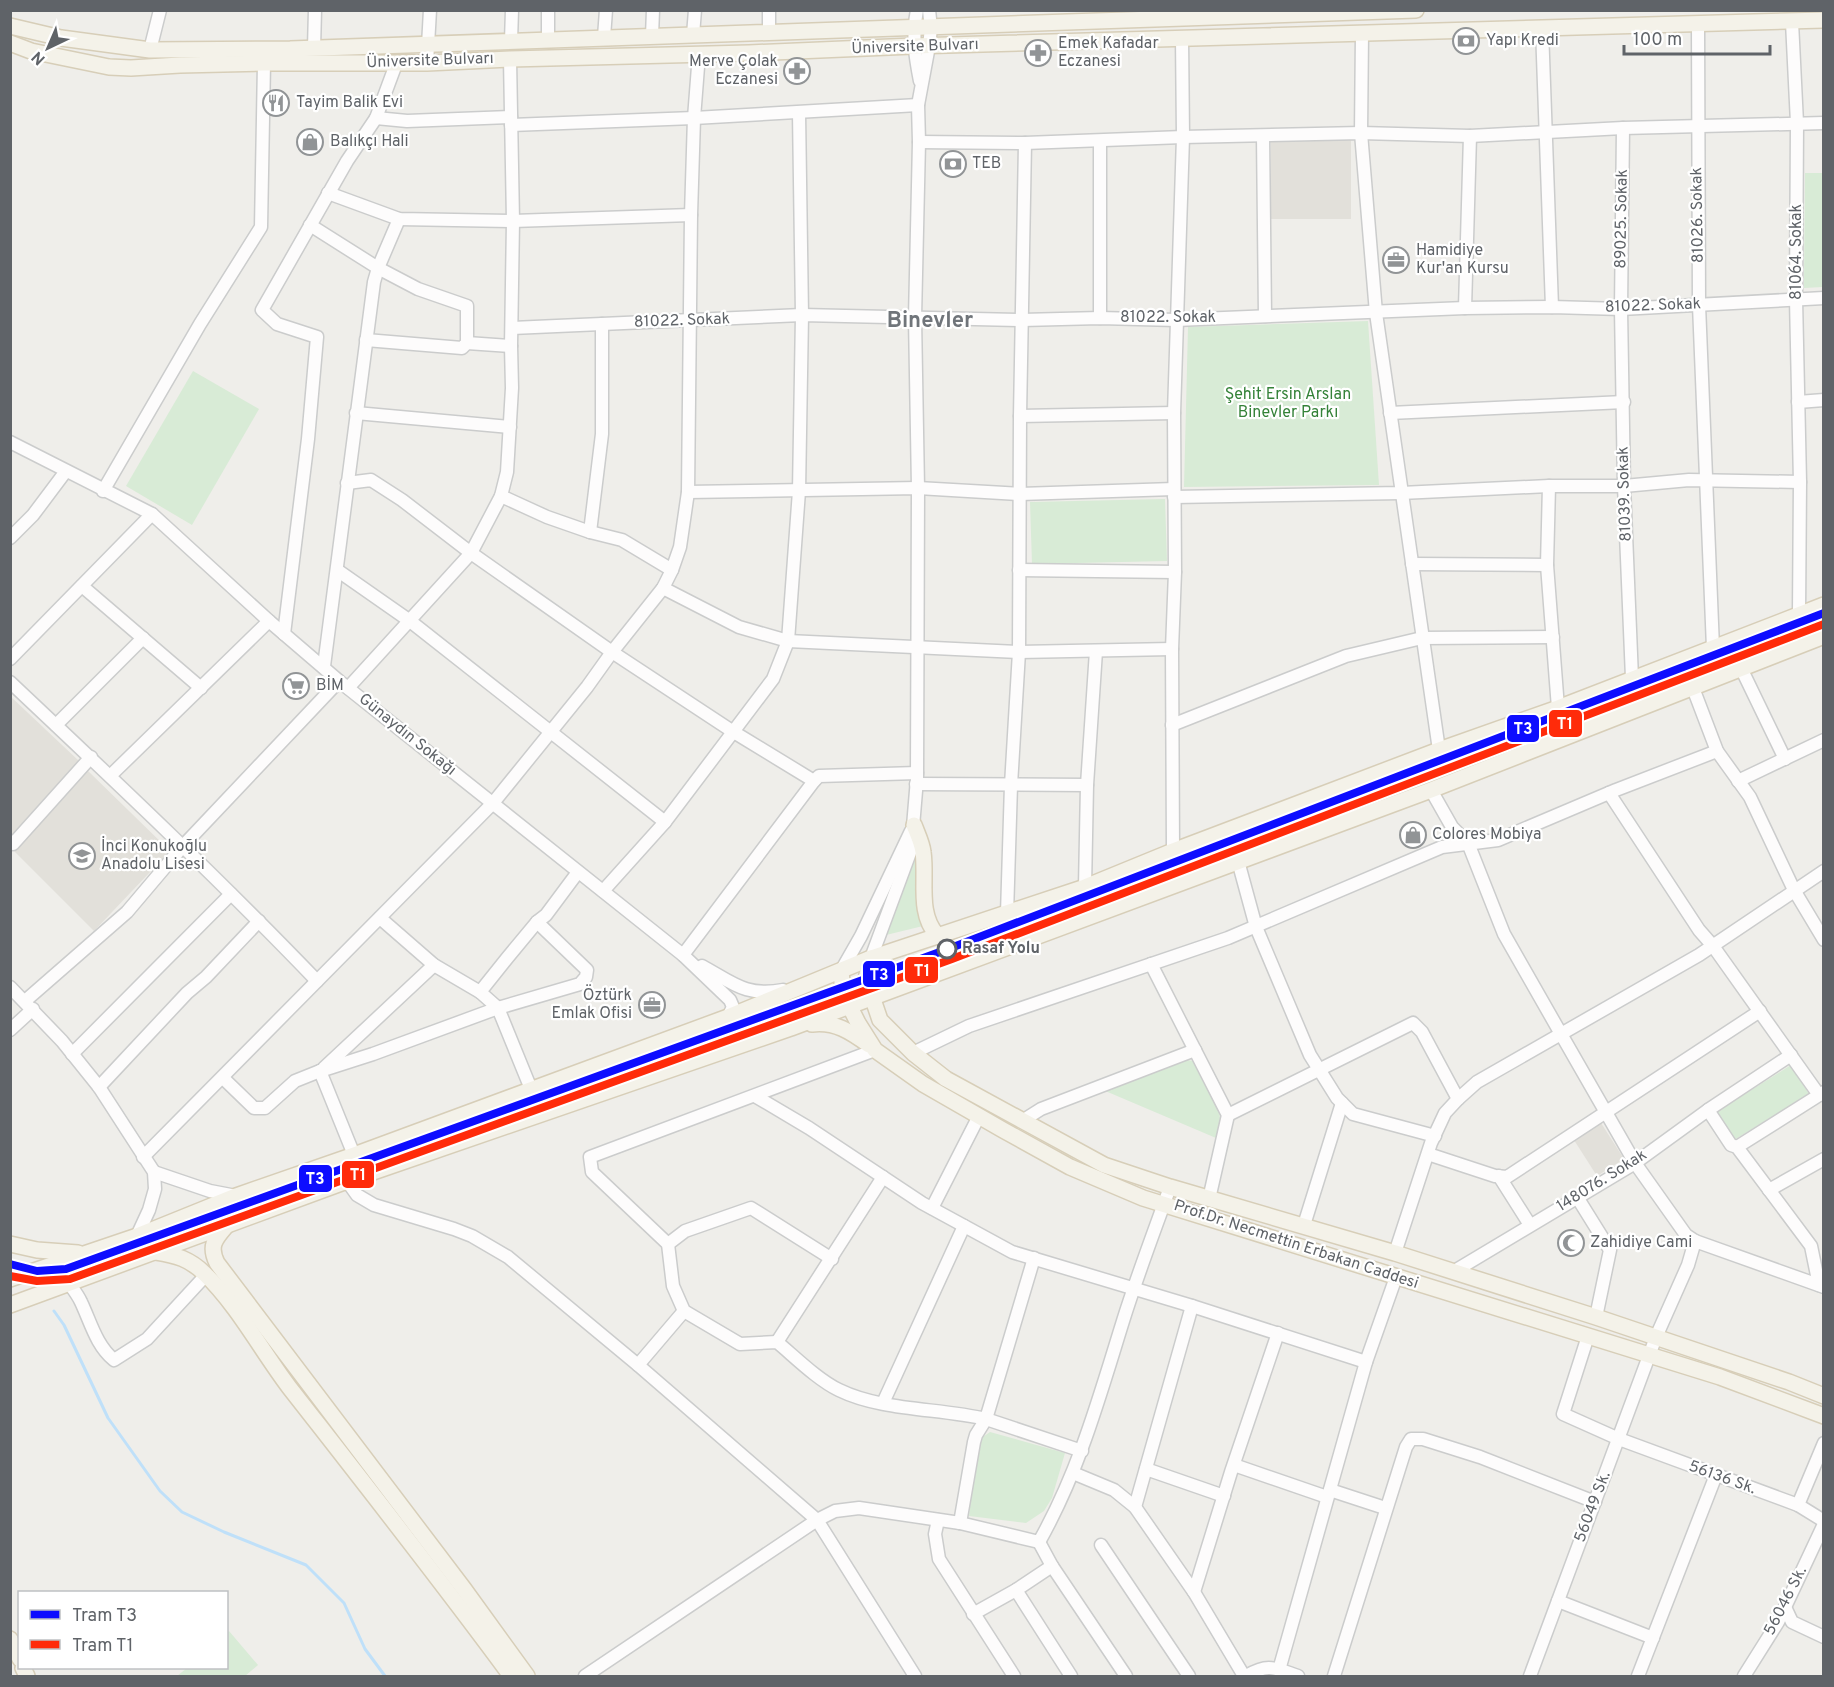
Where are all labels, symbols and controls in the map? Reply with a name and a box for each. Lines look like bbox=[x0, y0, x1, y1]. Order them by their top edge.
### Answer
north arrow bbox=[18, 18, 78, 78]
scale bar bbox=[1624, 18, 1770, 56]
bank icon: Yapı Kredi bbox=[1451, 26, 1481, 56]
text: 100 m bbox=[1633, 29, 1682, 52]
place label: Yapı Kredi bbox=[1486, 31, 1559, 51]
street label: Üniversite Bulvarı bbox=[851, 33, 979, 59]
place label: Emek Kafadar Eczanesi bbox=[1058, 34, 1159, 72]
pharmacy icon: Emek Kafadar Eczanesi bbox=[1023, 38, 1053, 68]
text: N bbox=[28, 46, 50, 69]
street label: Üniversite Bulvarı bbox=[366, 47, 494, 73]
place label: Merve Çolak Eczanesi bbox=[689, 52, 778, 90]
pharmacy icon: Merve Çolak Eczanesi bbox=[782, 56, 812, 86]
restaurant icon: Tayim Balik Evi bbox=[261, 88, 291, 118]
place label: Tayim Balik Evi bbox=[296, 93, 403, 113]
shop icon: Balıkçı Hali bbox=[295, 127, 325, 157]
place label: Balıkçı Hali bbox=[330, 132, 409, 152]
bank icon: TEB bbox=[938, 149, 968, 179]
place label: TEB bbox=[972, 154, 1001, 174]
street label: 81026. Sokak bbox=[1687, 167, 1709, 263]
street label: 89025. Sokak bbox=[1611, 169, 1633, 269]
street label: 81064. Sokak bbox=[1787, 204, 1807, 300]
place label: Hamidiye Kur'an Kursu bbox=[1416, 241, 1509, 279]
office icon: Hamidiye Kur'an Kursu bbox=[1381, 245, 1411, 275]
street label: 81022. Sokak bbox=[1605, 294, 1701, 318]
district label: Binevler bbox=[887, 308, 973, 335]
street label: 81022. Sokak bbox=[1120, 308, 1216, 328]
street label: 81022. Sokak bbox=[634, 309, 730, 333]
park label: Şehit Ersin Arslan Binevler Parkı bbox=[1225, 385, 1351, 423]
street label: 81039. Sokak bbox=[1613, 446, 1637, 542]
supermarket icon: BİM bbox=[281, 671, 311, 701]
place label: BİM bbox=[316, 675, 344, 696]
street label: Günaydın Sokağı bbox=[354, 689, 460, 781]
line badge: T1 bbox=[1548, 709, 1583, 738]
line badge: T3 bbox=[1506, 714, 1540, 743]
text: T1 bbox=[1557, 715, 1573, 735]
text: T3 bbox=[1514, 720, 1532, 740]
shop icon: Colores Mobiya bbox=[1398, 820, 1428, 850]
place label: Colores Mobiya bbox=[1432, 825, 1541, 845]
place label: İnci Konukoğlu Anadolu Lisesi bbox=[101, 836, 207, 875]
school or university icon: İnci Konukoğlu Anadolu Lisesi bbox=[67, 841, 97, 871]
marker: Rasaf Yolu bbox=[937, 939, 957, 959]
place label: Rasaf Yolu bbox=[962, 939, 1040, 959]
line badge: T1 bbox=[904, 956, 939, 984]
line badge: T3 bbox=[862, 960, 896, 988]
text: T1 bbox=[914, 962, 930, 982]
text: T3 bbox=[870, 966, 888, 986]
place label: Öztürk Emlak Ofisi bbox=[551, 984, 632, 1024]
office icon: Öztürk Emlak Ofisi bbox=[637, 990, 667, 1020]
street label: 148076. Sokak bbox=[1553, 1145, 1651, 1217]
line badge: T1 bbox=[341, 1160, 375, 1189]
line badge: T3 bbox=[298, 1164, 333, 1193]
text: T1 bbox=[350, 1166, 366, 1186]
text: T3 bbox=[306, 1170, 324, 1190]
street label: Prof.Dr. Necmettin Erbakan Caddesi bbox=[1171, 1196, 1421, 1294]
mosque icon: Zahidiye Cami bbox=[1556, 1228, 1586, 1258]
place label: Zahidiye Cami bbox=[1590, 1233, 1692, 1253]
street label: 56136 Sk. bbox=[1686, 1457, 1758, 1499]
street label: 56049 Sk. bbox=[1570, 1469, 1616, 1545]
street label: 56046 Sk. bbox=[1760, 1563, 1812, 1639]
legend bbox=[18, 1591, 228, 1669]
text: Tram T3 bbox=[72, 1605, 137, 1628]
text: Tram T1 bbox=[72, 1635, 134, 1658]

